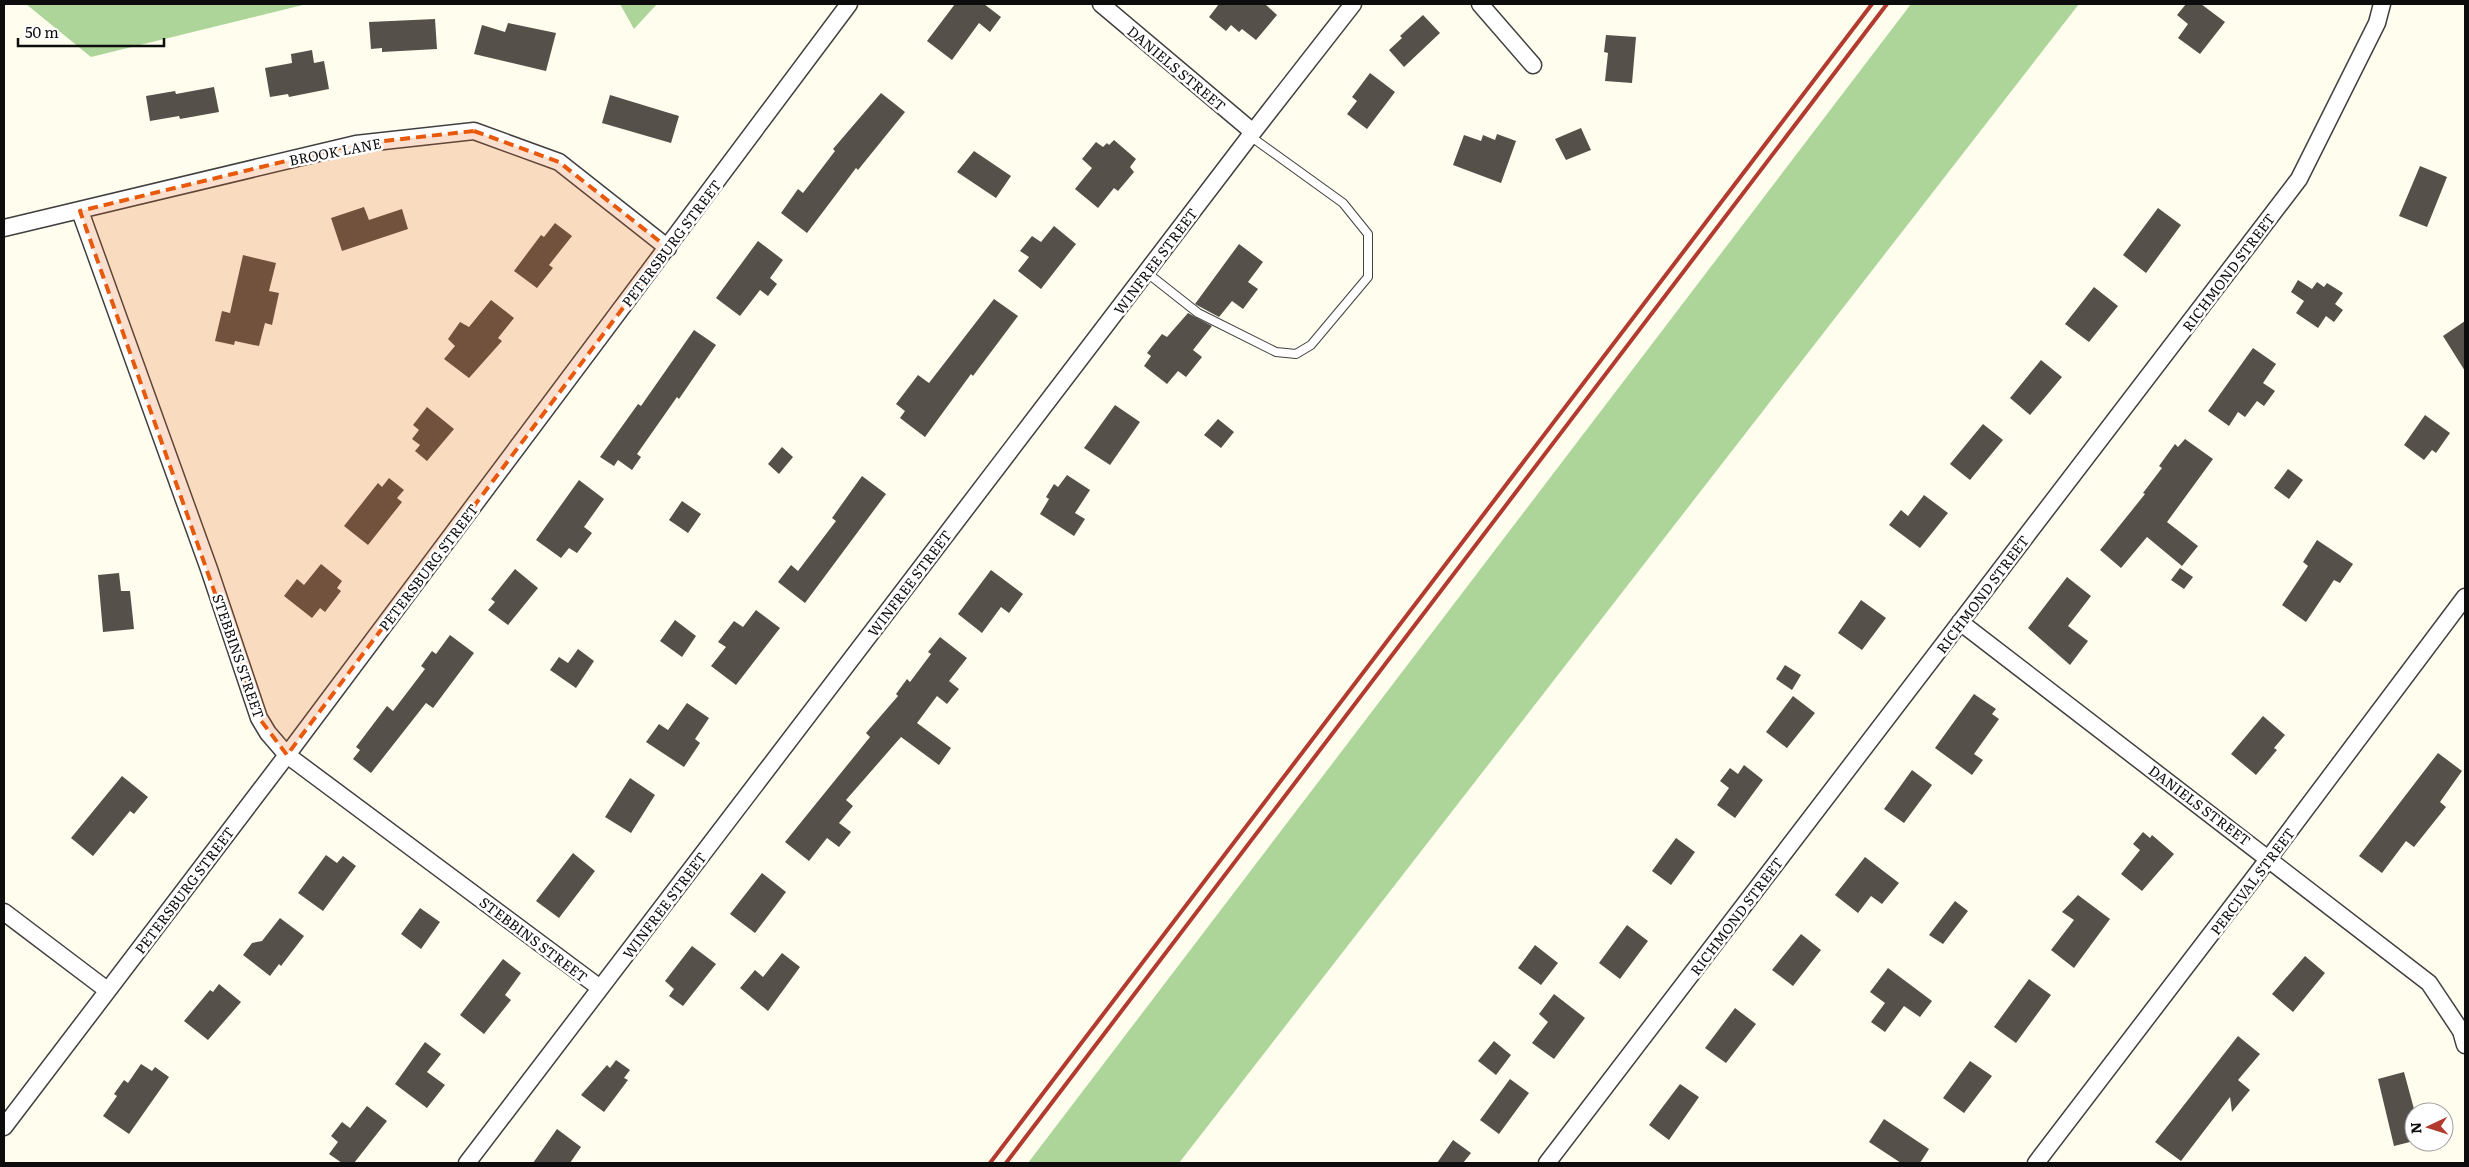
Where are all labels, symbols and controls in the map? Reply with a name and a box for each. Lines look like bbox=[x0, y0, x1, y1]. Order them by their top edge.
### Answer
scale bar bbox=[18, 15, 164, 47]
text: 50 m bbox=[25, 20, 59, 43]
street label: DANIELS STREET bbox=[1123, 21, 1231, 115]
street label: BROOK LANE bbox=[287, 132, 383, 170]
street label: PETERSBURG STREET bbox=[617, 175, 725, 311]
street label: WINFREE STREET bbox=[1108, 204, 1202, 318]
street label: RICHMOND STREET bbox=[2177, 209, 2279, 335]
street label: PETERSBURG STREET bbox=[374, 499, 482, 635]
street label: WINFREE STREET bbox=[862, 526, 956, 640]
street label: RICHMOND STREET bbox=[1931, 531, 2033, 657]
street label: STEBBINS STREET bbox=[208, 591, 270, 721]
street label: DANIELS STREET bbox=[2145, 760, 2255, 850]
street label: PETERSBURG STREET bbox=[130, 822, 238, 958]
street label: PERCIVAL STREET bbox=[2205, 823, 2299, 939]
street label: WINFREE STREET bbox=[617, 848, 711, 962]
street label: RICHMOND STREET bbox=[1685, 853, 1787, 979]
street label: STEBBINS STREET bbox=[476, 892, 592, 986]
north arrow bbox=[2404, 1102, 2454, 1152]
text: N bbox=[2405, 1121, 2425, 1135]

